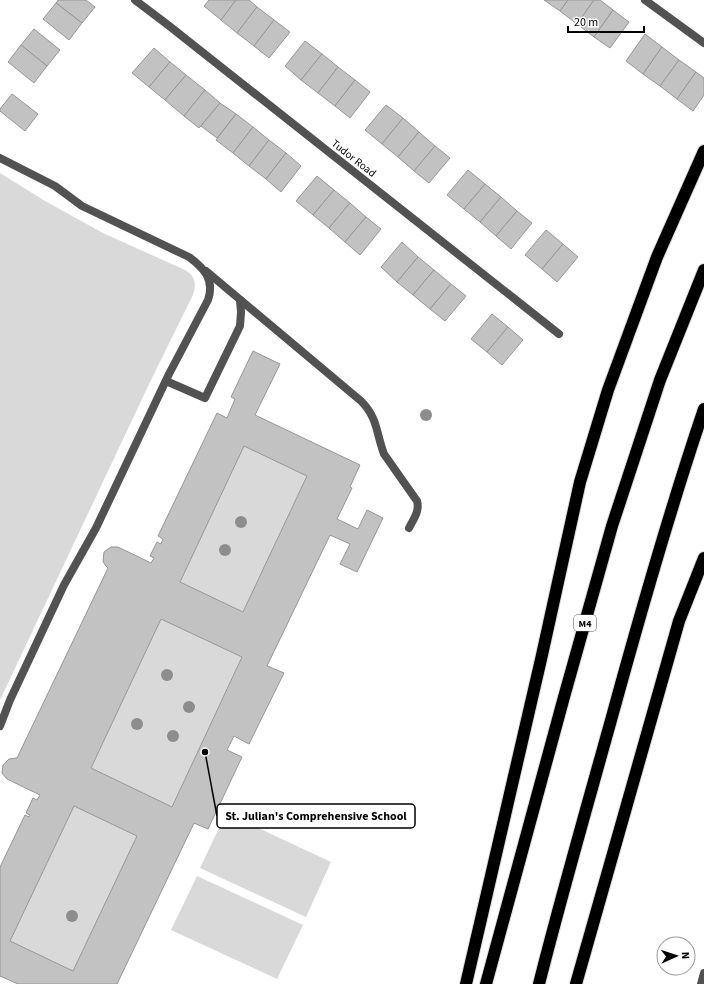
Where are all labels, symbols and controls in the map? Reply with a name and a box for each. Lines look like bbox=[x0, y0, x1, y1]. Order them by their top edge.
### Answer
scale bar bbox=[568, 8, 644, 34]
text: 20 m bbox=[574, 14, 598, 31]
street label: Tudor Road bbox=[328, 136, 379, 181]
road number: M4 bbox=[574, 615, 596, 631]
callout: St. Julian's Comprehensive School bbox=[217, 804, 415, 828]
text: St. Julian's Comprehensive School bbox=[225, 808, 407, 825]
north arrow bbox=[656, 936, 696, 976]
text: N bbox=[678, 951, 693, 960]

